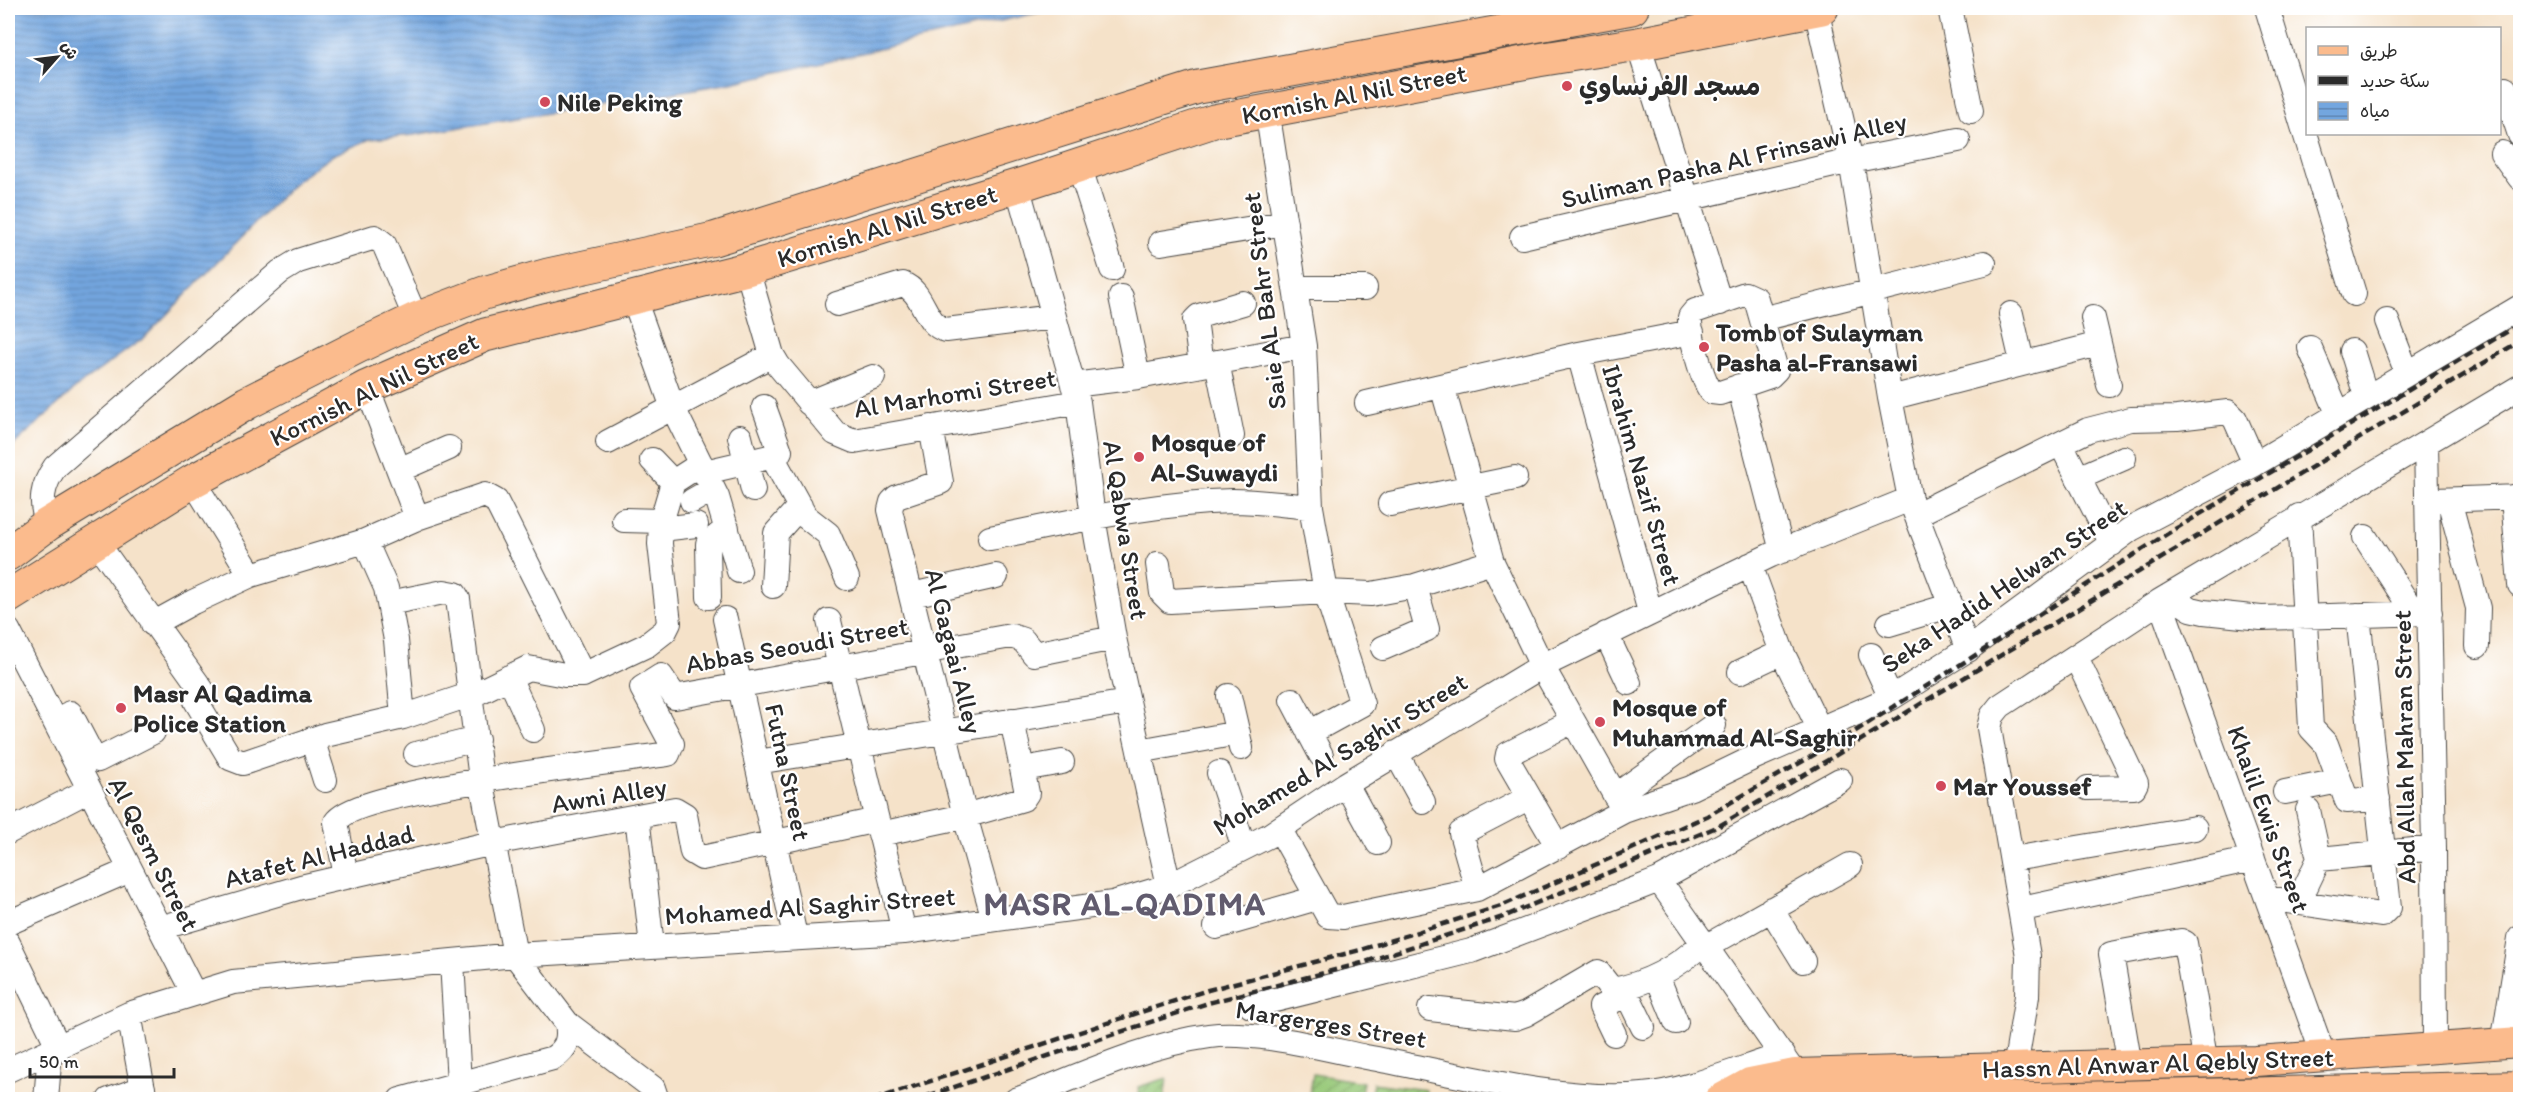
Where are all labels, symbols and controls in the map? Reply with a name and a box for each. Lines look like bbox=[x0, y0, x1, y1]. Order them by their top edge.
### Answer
north arrow bbox=[27, 27, 87, 87]
legend bbox=[2306, 27, 2501, 135]
text: ش bbox=[57, 38, 82, 62]
text: طريق bbox=[2360, 40, 2398, 62]
street label: Kornish Al Nil Street bbox=[1239, 56, 1469, 131]
place label: مسجد الفرنساوي bbox=[1579, 70, 1760, 105]
text: سكة حديد bbox=[2360, 70, 2430, 92]
marker: مسجد الفرنساوي bbox=[1560, 79, 1574, 93]
place label: Nile Peking bbox=[557, 86, 683, 118]
marker: Nile Peking bbox=[538, 95, 552, 109]
text: مياه bbox=[2360, 100, 2390, 122]
street label: Suliman Pasha Al Frinsawi Alley bbox=[1558, 105, 1910, 215]
street label: Kornish Al Nil Street bbox=[773, 177, 1001, 275]
street label: Saie AL Bahr Street bbox=[1235, 190, 1293, 411]
place label: Tomb of Sulayman Pasha al-Fransawi bbox=[1715, 316, 1923, 378]
street label: Kornish Al Nil Street bbox=[264, 324, 484, 453]
marker: Tomb of Sulayman Pasha al-Fransawi bbox=[1697, 340, 1711, 354]
street label: Al Marhomi Street bbox=[852, 361, 1059, 425]
street label: Ibrahim Nazif Street bbox=[1595, 361, 1689, 590]
place label: Mosque of Al-Suwaydi bbox=[1150, 426, 1278, 488]
street label: Al Qabwa Street bbox=[1096, 438, 1156, 622]
marker: Mosque of Al-Suwaydi bbox=[1132, 450, 1146, 464]
street label: Seka Hadid Helwan Street bbox=[1875, 492, 2133, 680]
street label: Al Gagaai Alley bbox=[918, 565, 990, 737]
street label: Abbas Seoudi Street bbox=[683, 610, 911, 680]
street label: Abd Allah Mahran Street bbox=[2386, 610, 2422, 884]
street label: Mohamed Al Saghir Street bbox=[1207, 665, 1473, 843]
place label: Masr Al Qadima Police Station bbox=[133, 677, 312, 739]
place label: Mosque of Muhammad Al-Saghir bbox=[1612, 691, 1858, 753]
marker: Masr Al Qadima Police Station bbox=[114, 701, 128, 715]
street label: Futna Street bbox=[758, 701, 818, 844]
marker: Mosque of Muhammad Al-Saghir bbox=[1593, 715, 1607, 729]
street label: Khalil Ewis Street bbox=[2220, 721, 2318, 917]
street label: Awni Alley bbox=[549, 770, 669, 820]
place label: Mar Youssef bbox=[1953, 770, 2092, 802]
street label: ِAl Qesm Street bbox=[101, 771, 207, 937]
marker: Mar Youssef bbox=[1934, 779, 1948, 793]
street label: Atafet Al Haddad bbox=[221, 817, 418, 895]
street label: Mohamed Al Saghir Street bbox=[664, 880, 957, 932]
district label: MASR AL-QADIMA bbox=[983, 885, 1267, 923]
street label: Margerges Street bbox=[1233, 993, 1429, 1055]
scale bar bbox=[30, 1041, 174, 1079]
street label: Hassn Al Anwar Al Qebly Street bbox=[1982, 1041, 2335, 1085]
text: 50 m bbox=[39, 1051, 79, 1073]

